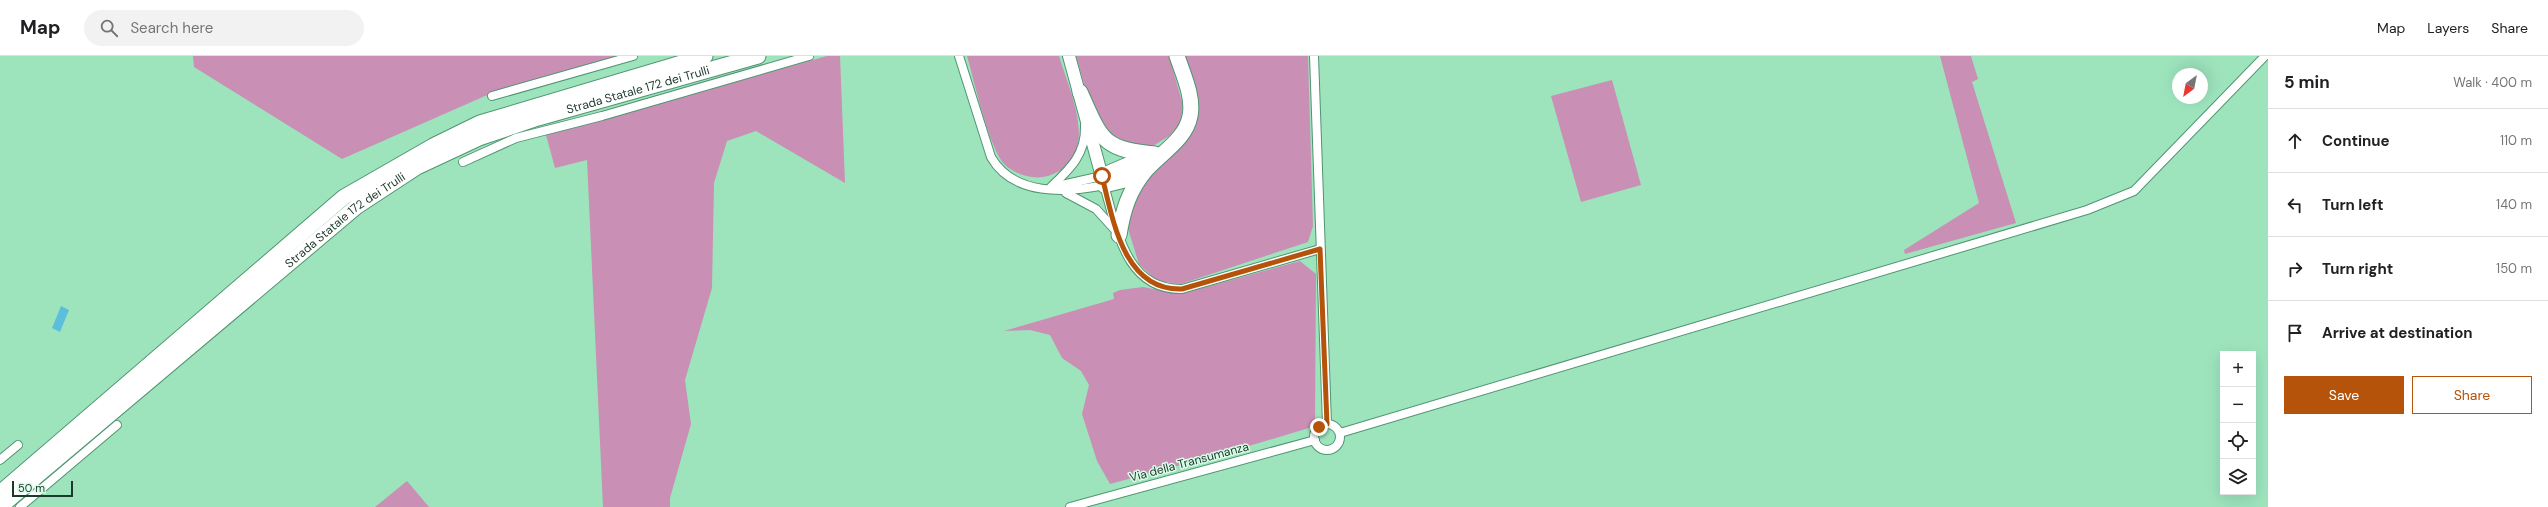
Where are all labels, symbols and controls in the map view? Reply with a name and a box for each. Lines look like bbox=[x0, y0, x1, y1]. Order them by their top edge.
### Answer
search box bbox=[84, 10, 364, 46]
text: Map bbox=[20, 15, 60, 40]
icon: search bbox=[98, 17, 120, 39]
text: Search here bbox=[130, 18, 213, 38]
text: Map bbox=[2377, 19, 2405, 37]
text: Layers bbox=[2427, 19, 2469, 37]
text: Share bbox=[2491, 19, 2528, 37]
street label: Strada Statale 172 dei Trulli bbox=[564, 62, 711, 118]
north arrow bbox=[2172, 68, 2208, 104]
text: 5 min bbox=[2284, 71, 2330, 93]
text: Walk · 400 m bbox=[2453, 74, 2532, 91]
icon: ahead bbox=[2284, 130, 2306, 152]
text: Continue bbox=[2322, 131, 2390, 151]
text: 110 m bbox=[2500, 132, 2532, 149]
route start bbox=[1093, 167, 1111, 185]
street label: Strada Statale 172 dei Trulli bbox=[282, 169, 409, 271]
icon: left bbox=[2284, 194, 2306, 216]
text: Turn left bbox=[2322, 195, 2383, 215]
text: 140 m bbox=[2496, 196, 2532, 213]
icon: right bbox=[2284, 258, 2306, 280]
text: Turn right bbox=[2322, 259, 2393, 279]
text: 150 m bbox=[2496, 260, 2532, 277]
icon: arrive bbox=[2284, 322, 2306, 344]
text: Arrive at destination bbox=[2322, 323, 2473, 343]
map controls bbox=[2220, 351, 2256, 495]
button: + bbox=[2220, 351, 2256, 387]
button: Save bbox=[2284, 376, 2404, 414]
button: Share bbox=[2412, 376, 2532, 414]
button: − bbox=[2220, 387, 2256, 423]
route end bbox=[1310, 418, 1328, 436]
button: locate bbox=[2220, 423, 2256, 459]
street label: Via della Transumanza bbox=[1128, 438, 1250, 486]
button: layers bbox=[2220, 459, 2256, 495]
scale bar bbox=[12, 479, 73, 498]
text: 50 m bbox=[18, 481, 45, 495]

